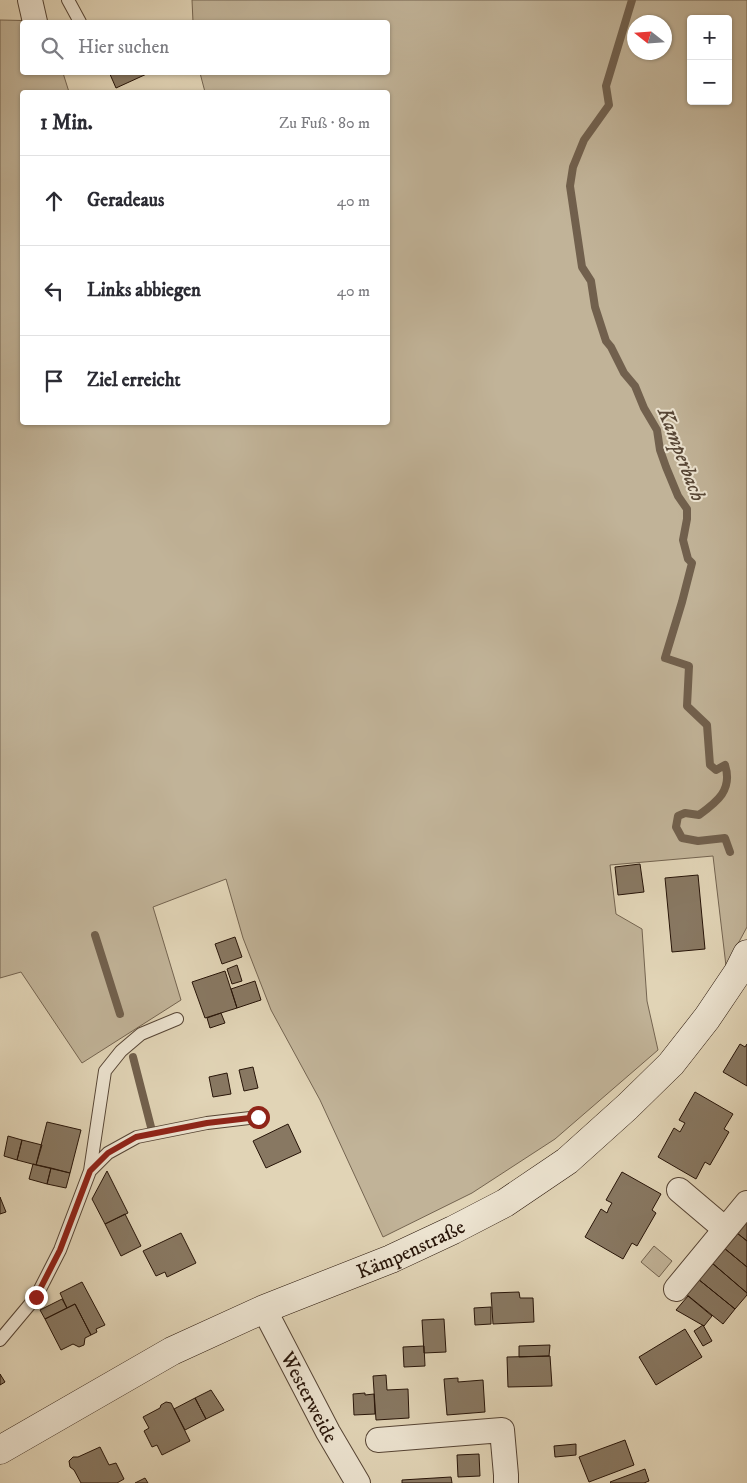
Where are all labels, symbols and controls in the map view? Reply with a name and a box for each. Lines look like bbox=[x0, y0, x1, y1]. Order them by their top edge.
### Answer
north arrow bbox=[627, 15, 672, 60]
map controls bbox=[687, 15, 732, 105]
button: + bbox=[687, 15, 732, 60]
search box bbox=[20, 20, 390, 75]
icon: search bbox=[38, 34, 66, 62]
text: Hier suchen bbox=[78, 36, 169, 59]
button: − bbox=[687, 60, 732, 105]
text: 1 Min. bbox=[40, 110, 93, 136]
text: Zu Fuß · 80 m bbox=[279, 113, 370, 133]
icon: ahead bbox=[40, 187, 68, 215]
text: Geradeaus bbox=[87, 189, 164, 212]
text: 40 m bbox=[337, 191, 370, 211]
icon: left bbox=[40, 277, 68, 305]
text: Links abbiegen bbox=[87, 279, 201, 302]
text: 40 m bbox=[337, 281, 370, 301]
icon: arrive bbox=[40, 367, 68, 395]
text: Ziel erreicht bbox=[87, 369, 181, 392]
water label: Kamperbach bbox=[651, 403, 711, 505]
route start bbox=[247, 1106, 270, 1129]
street label: Kämpenstraße bbox=[353, 1215, 470, 1285]
route end bbox=[25, 1286, 48, 1309]
street label: Westerweide bbox=[274, 1347, 343, 1448]

